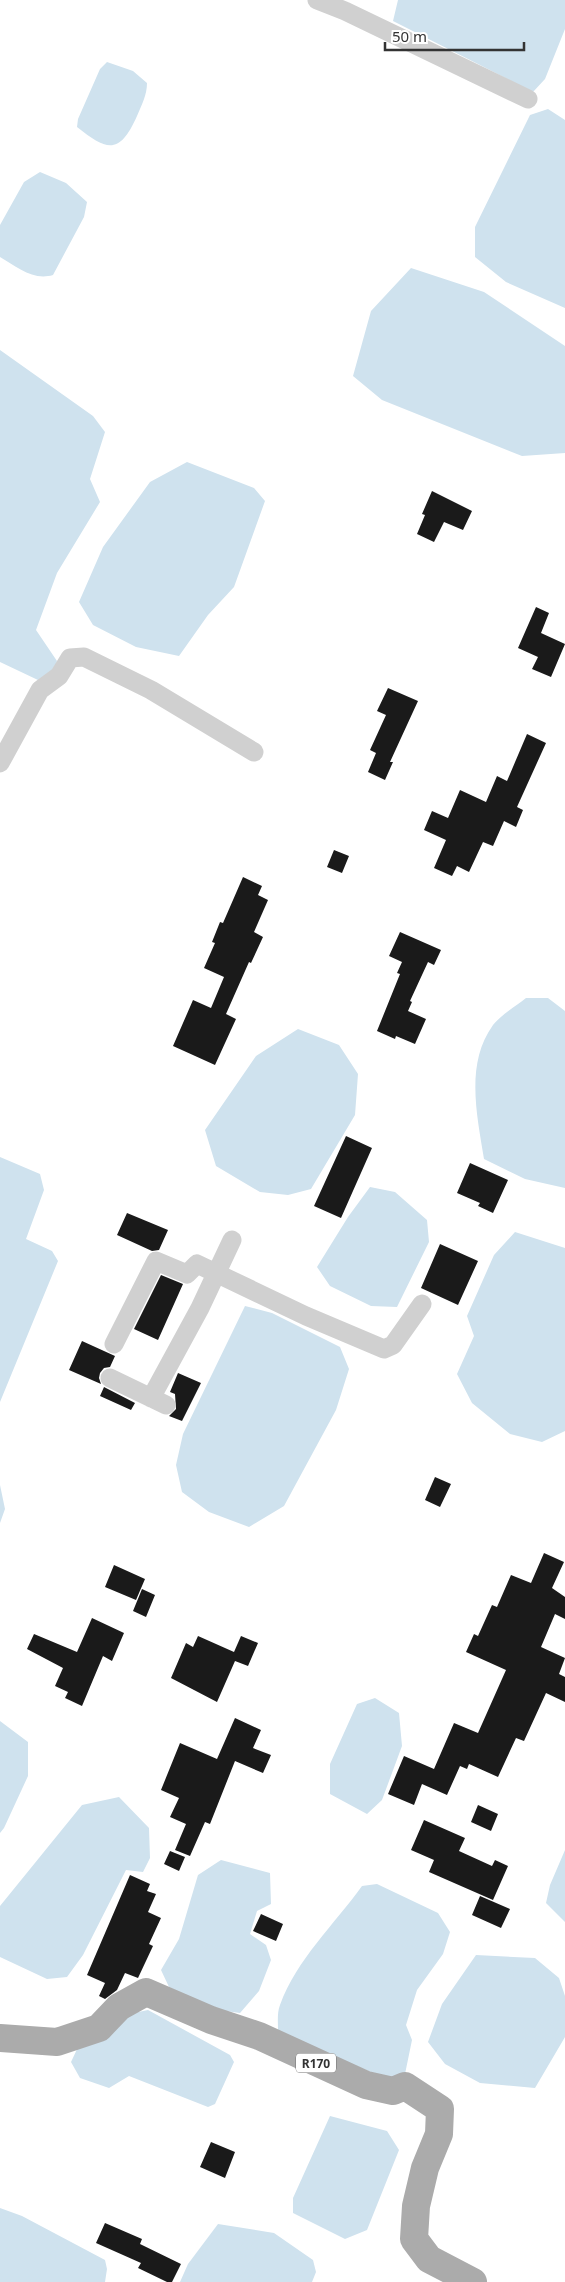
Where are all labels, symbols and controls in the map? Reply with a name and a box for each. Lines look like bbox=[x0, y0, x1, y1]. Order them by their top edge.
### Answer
scale bar bbox=[385, 20, 524, 52]
text: 50 m bbox=[392, 26, 427, 46]
road number: R170 bbox=[296, 2054, 336, 2072]

